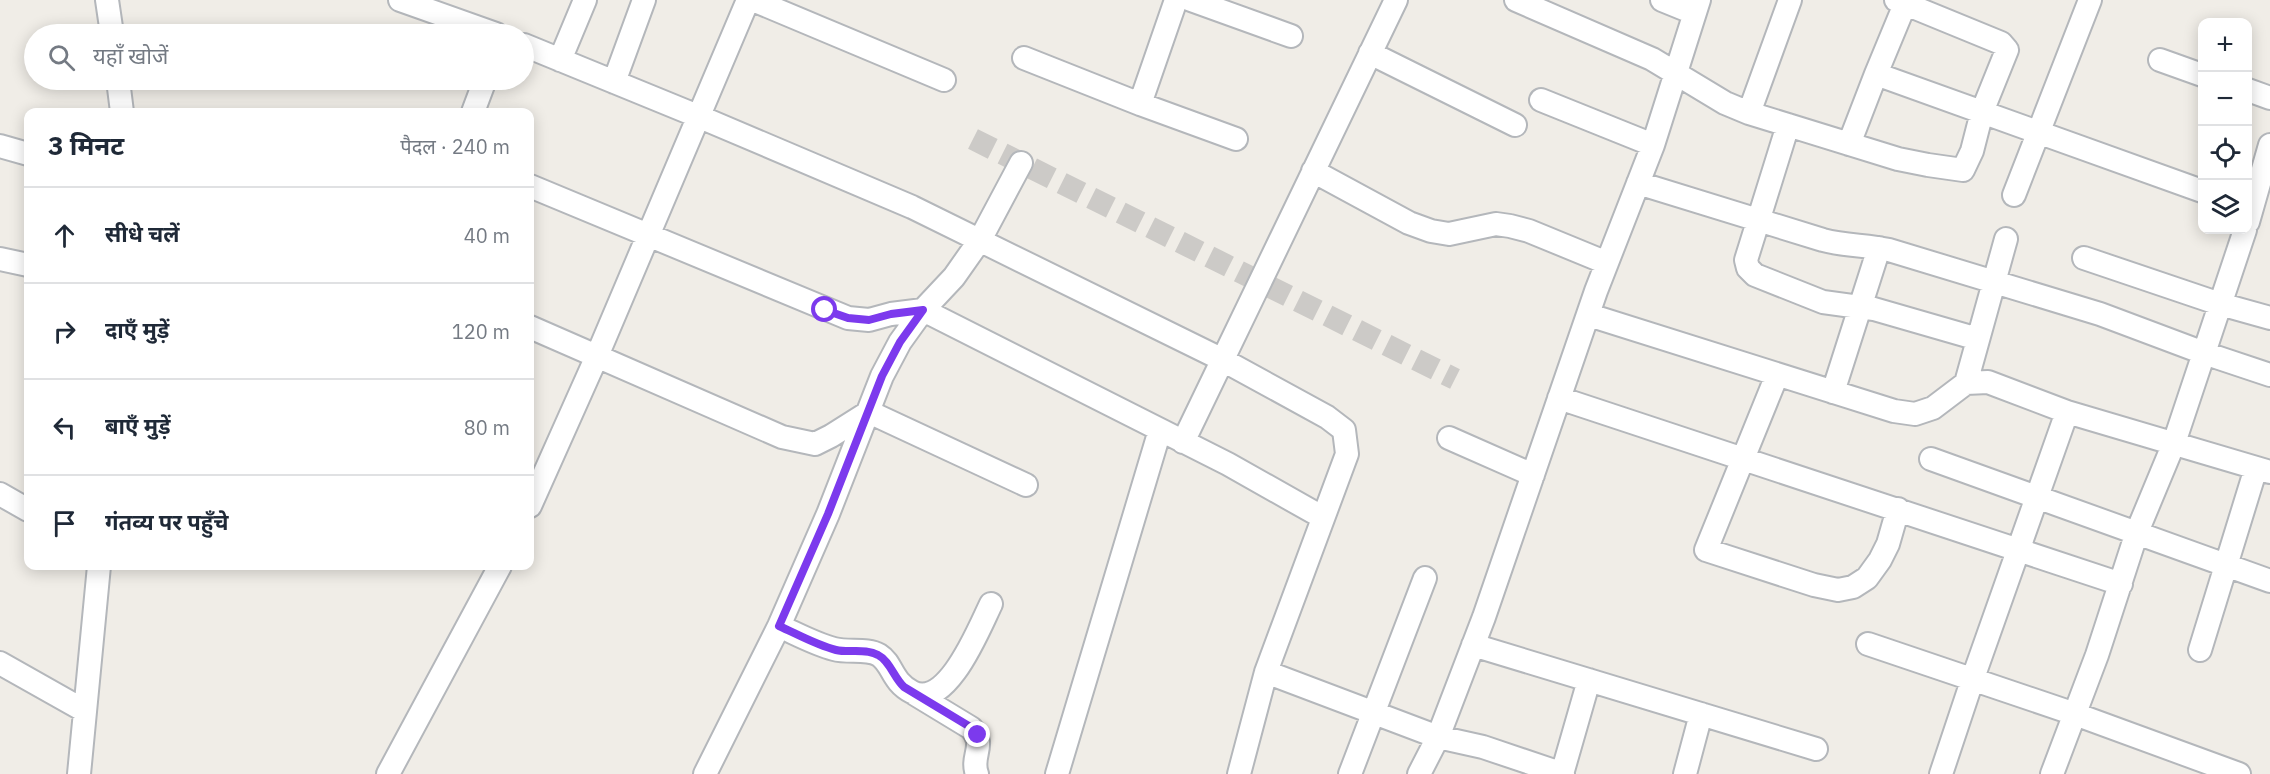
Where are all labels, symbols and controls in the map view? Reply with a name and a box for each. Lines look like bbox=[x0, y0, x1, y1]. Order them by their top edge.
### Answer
map controls bbox=[2198, 18, 2252, 234]
button: + bbox=[2198, 18, 2252, 72]
search box bbox=[24, 24, 534, 90]
icon: search bbox=[45, 41, 78, 74]
text: यहाँ खोजें bbox=[93, 41, 168, 70]
button: − bbox=[2198, 72, 2252, 126]
button: locate bbox=[2198, 126, 2252, 180]
text: 3 मिनट bbox=[48, 128, 124, 162]
text: पैदल · 240 m bbox=[400, 133, 510, 160]
button: layers bbox=[2198, 180, 2252, 234]
icon: ahead bbox=[48, 219, 81, 252]
text: सीधे चलें bbox=[105, 219, 180, 248]
text: 40 m bbox=[464, 222, 510, 249]
route start bbox=[811, 296, 837, 322]
icon: right bbox=[48, 315, 81, 348]
text: दाएँ मुड़ें bbox=[105, 315, 169, 344]
text: 120 m bbox=[452, 318, 510, 345]
icon: left bbox=[48, 411, 81, 444]
text: बाएँ मुड़ें bbox=[105, 411, 171, 440]
text: 80 m bbox=[464, 414, 510, 441]
icon: arrive bbox=[48, 507, 81, 540]
text: गंतव्य पर पहुँचे bbox=[105, 507, 229, 536]
route end bbox=[964, 721, 990, 747]

